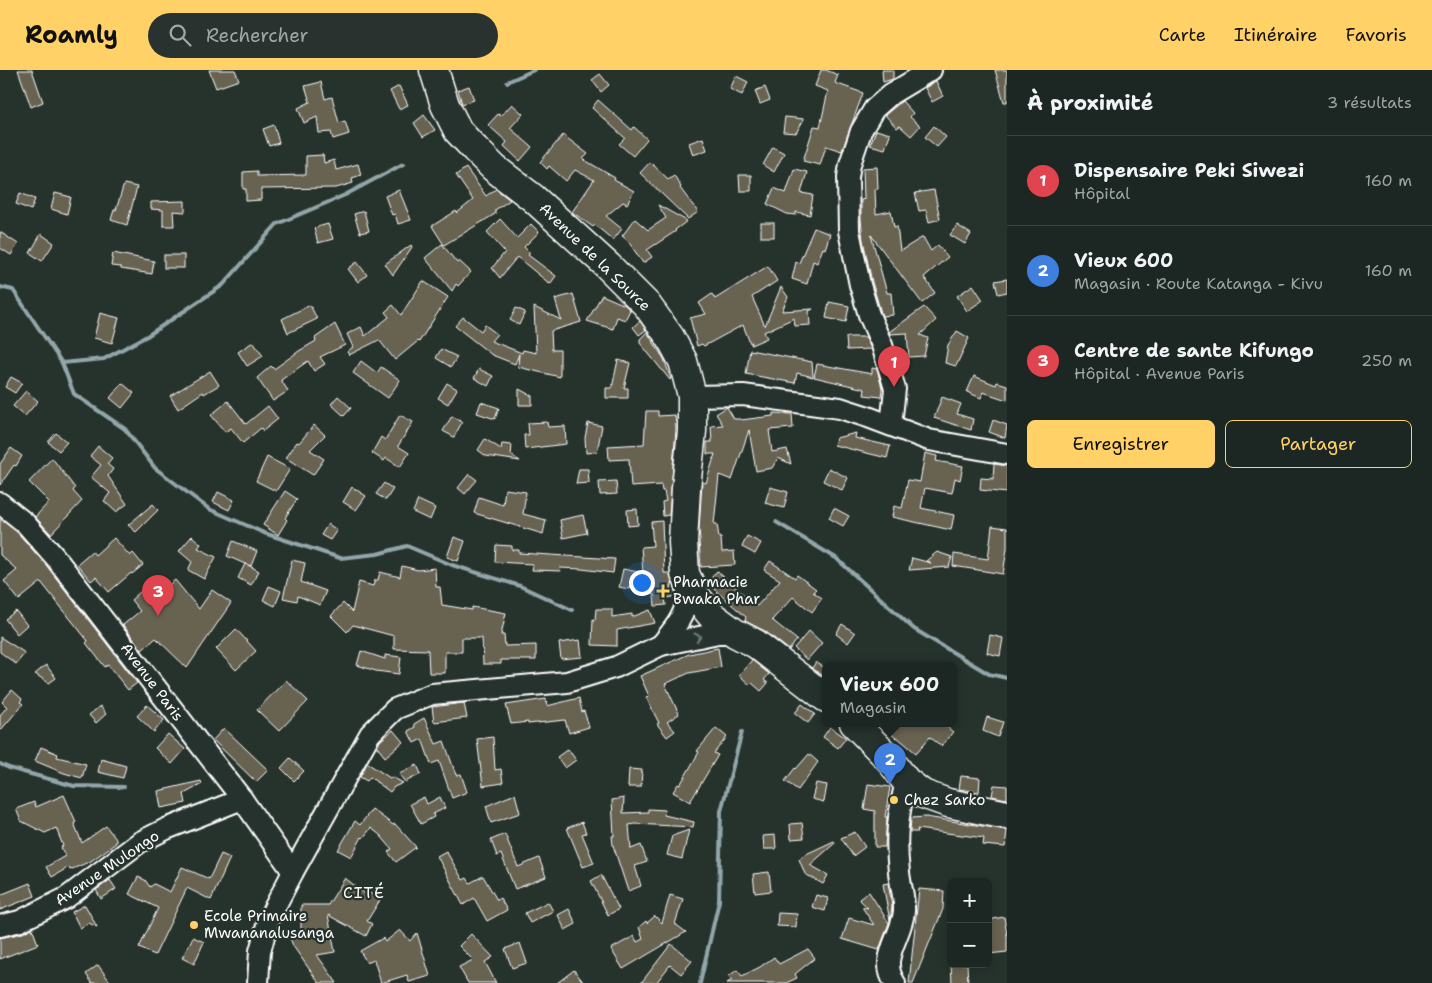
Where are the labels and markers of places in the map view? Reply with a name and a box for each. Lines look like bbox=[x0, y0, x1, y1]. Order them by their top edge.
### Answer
pin: 1 bbox=[878, 346, 910, 387]
place label: Pharmacie Bwaka Phar bbox=[673, 572, 760, 609]
pin: 3 bbox=[142, 575, 174, 616]
marker: Pharmacie Bwaka Phar bbox=[657, 585, 669, 597]
pin: 2 bbox=[874, 743, 906, 784]
place label: Chez Sarko bbox=[904, 790, 985, 810]
marker: Chez Sarko bbox=[888, 794, 900, 806]
place label: Ecole Primaire Mwananalusanga bbox=[204, 906, 335, 943]
marker: Ecole Primaire Mwananalusanga bbox=[188, 919, 200, 931]

